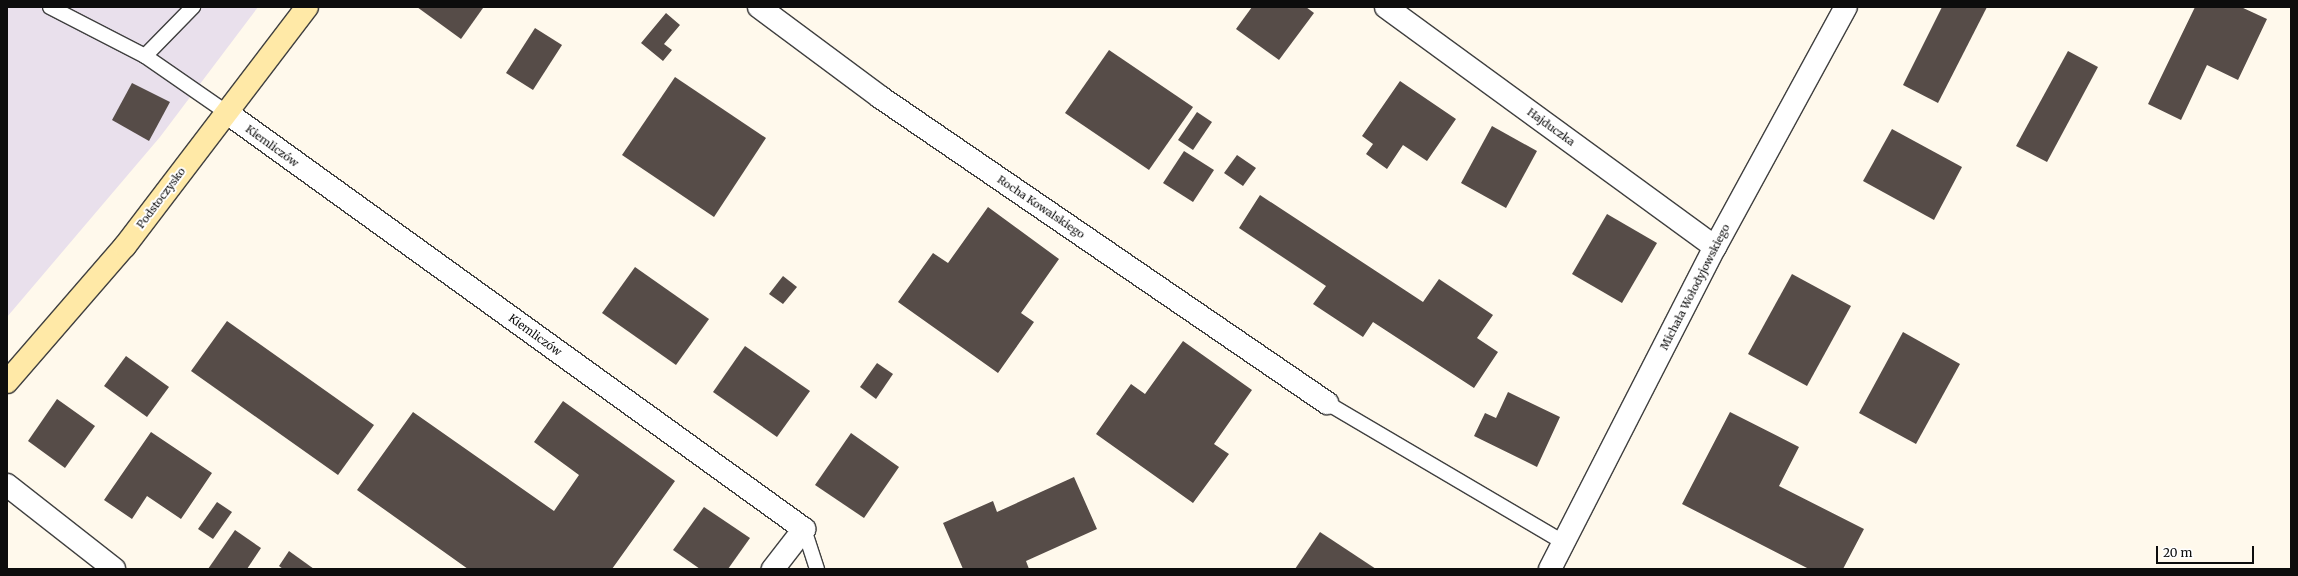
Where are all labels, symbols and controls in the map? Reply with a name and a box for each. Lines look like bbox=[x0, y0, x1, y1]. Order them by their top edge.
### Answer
street label: Hajduczka bbox=[1525, 105, 1577, 149]
street label: Kiemliczów bbox=[243, 122, 301, 170]
street label: Podstoczysko bbox=[134, 165, 188, 231]
street label: Rocha Kowalskiego bbox=[995, 173, 1087, 241]
street label: Michała Wołodyjowskiego bbox=[1657, 222, 1733, 352]
street label: Kiemliczów bbox=[506, 311, 564, 359]
scale bar bbox=[2158, 538, 2256, 564]
text: 20 m bbox=[2163, 545, 2192, 560]

